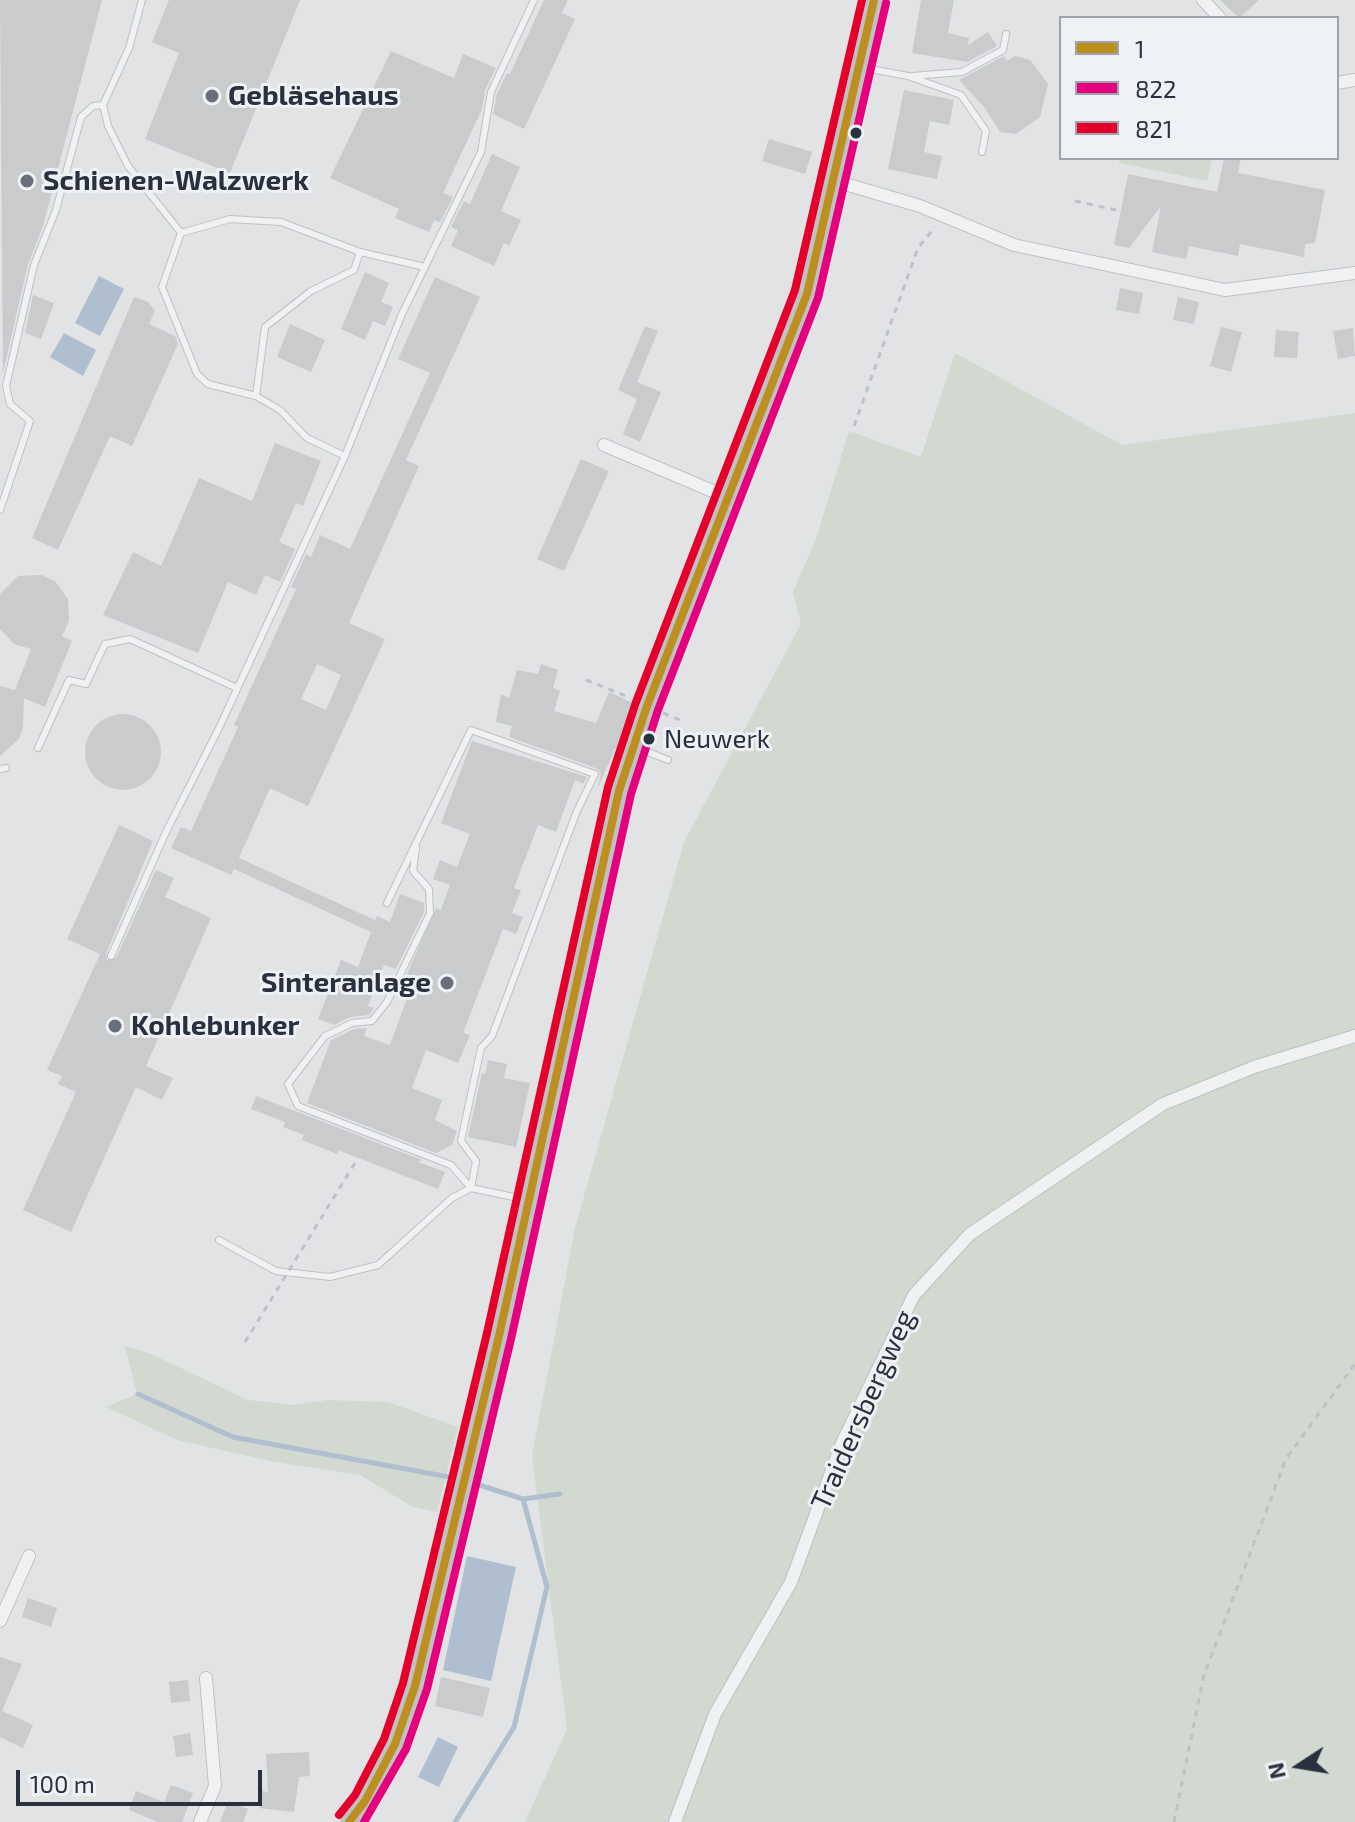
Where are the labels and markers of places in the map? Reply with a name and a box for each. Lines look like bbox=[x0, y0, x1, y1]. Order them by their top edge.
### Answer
place label: Gebläsehaus bbox=[228, 79, 399, 113]
marker: Gebläsehaus bbox=[203, 87, 221, 105]
unlabelled marker bbox=[848, 125, 864, 141]
place label: Schienen-Walzwerk bbox=[43, 164, 309, 198]
marker: Schienen-Walzwerk bbox=[18, 172, 36, 190]
place label: Neuwerk bbox=[664, 723, 770, 755]
marker: Neuwerk bbox=[641, 731, 657, 747]
place label: Sinteranlage bbox=[261, 966, 431, 1000]
marker: Sinteranlage bbox=[438, 974, 456, 992]
place label: Kohlebunker bbox=[131, 1009, 300, 1043]
marker: Kohlebunker bbox=[106, 1017, 124, 1035]

